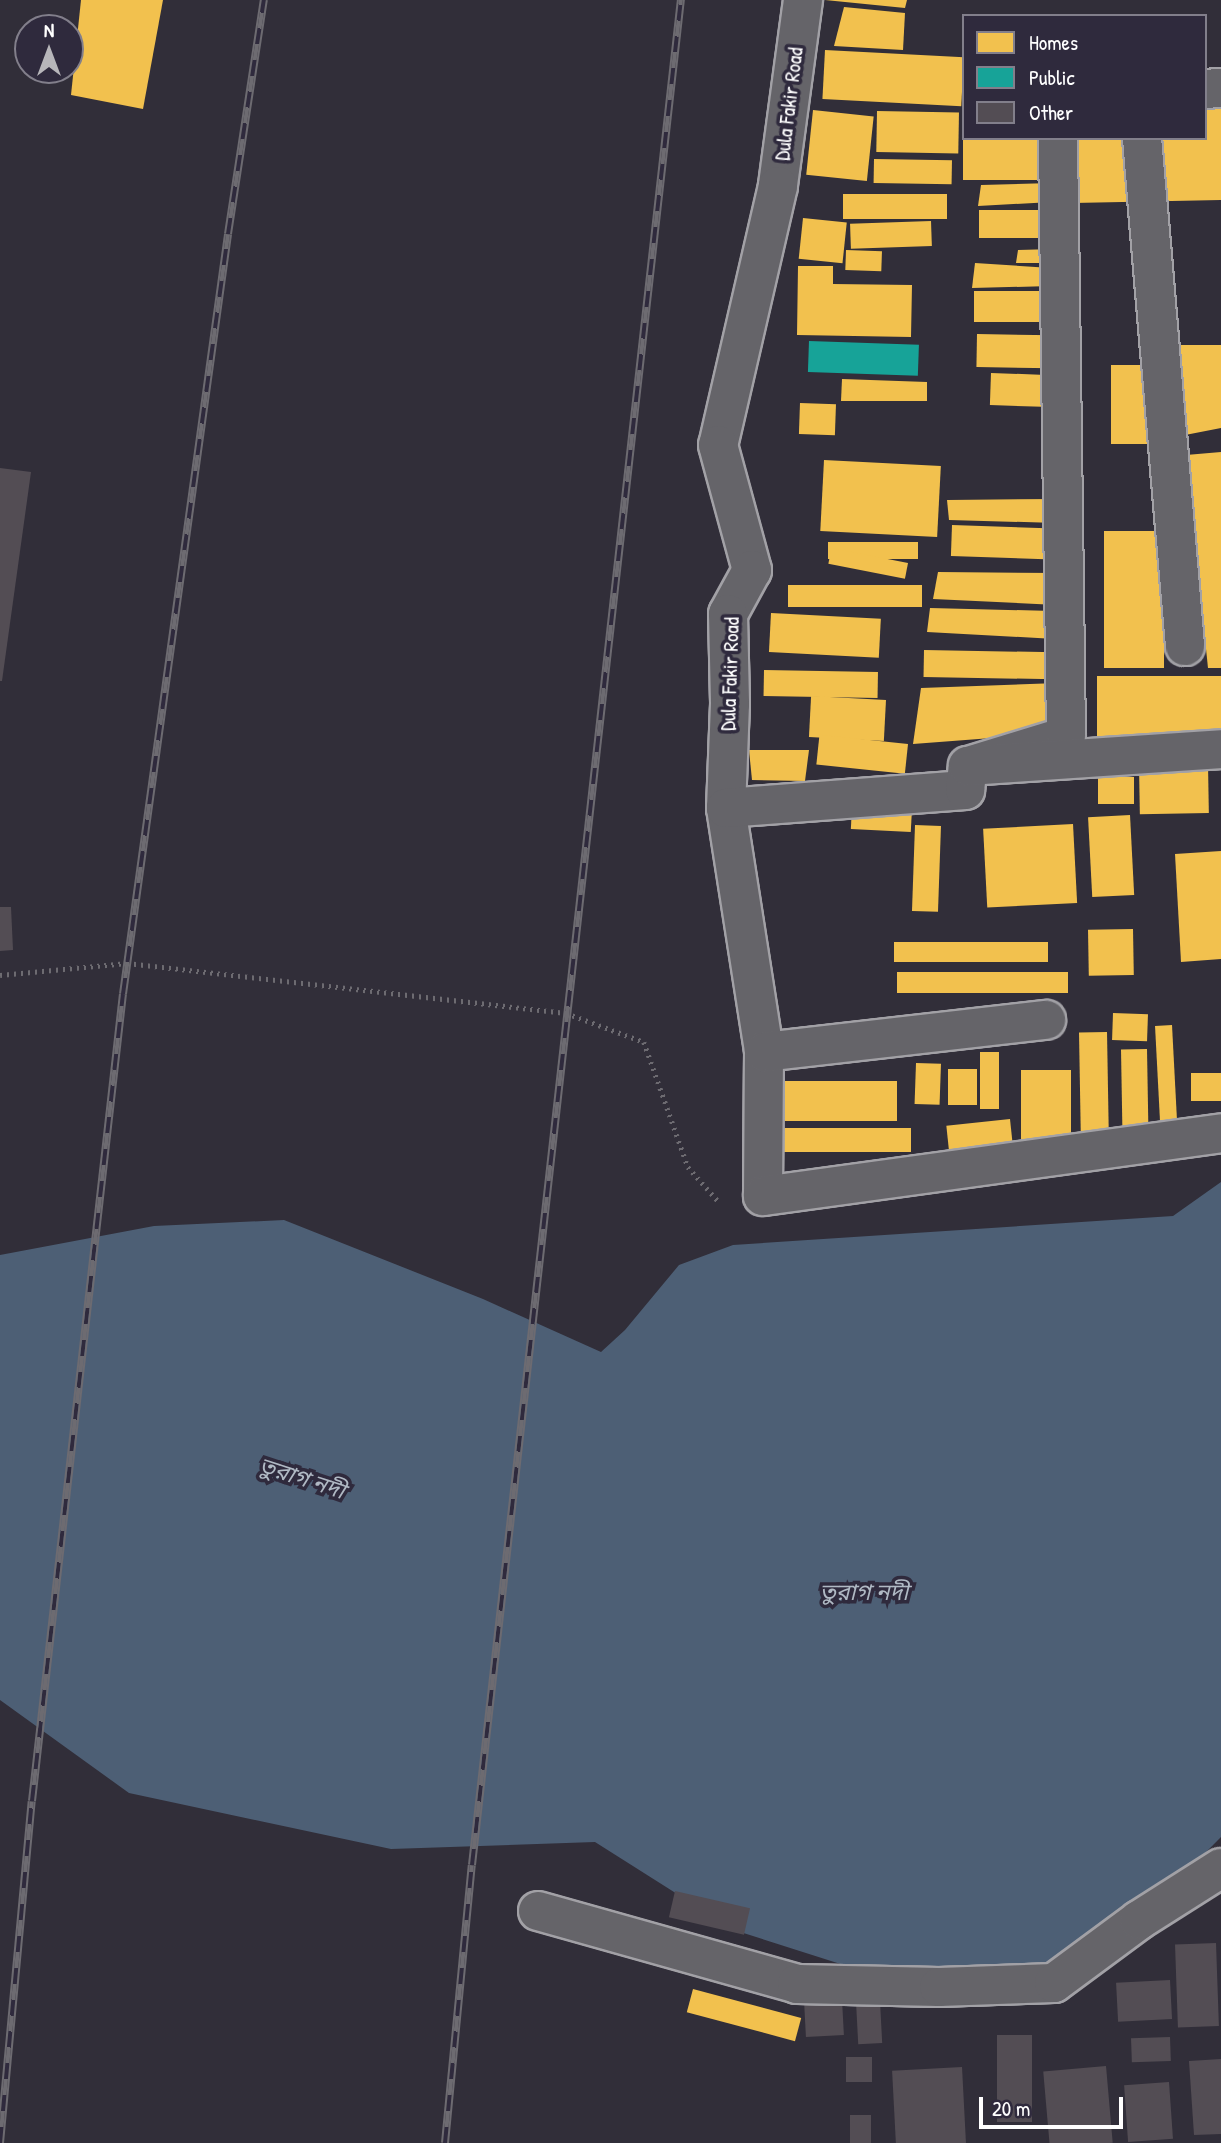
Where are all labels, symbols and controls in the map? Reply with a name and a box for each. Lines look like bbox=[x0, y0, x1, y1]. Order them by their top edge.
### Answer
north arrow bbox=[14, 14, 84, 84]
legend bbox=[962, 14, 1207, 140]
text: N bbox=[44, 17, 54, 43]
text: Homes bbox=[1029, 28, 1078, 57]
street label: Dula Fakir Road bbox=[770, 46, 808, 162]
text: Public bbox=[1029, 63, 1075, 92]
text: Other bbox=[1029, 98, 1073, 127]
street label: Dula Fakir Road bbox=[715, 617, 745, 731]
water label: তুরাগ নদী bbox=[255, 1451, 349, 1505]
water label: তুরাগ নদী bbox=[820, 1578, 908, 1606]
scale bar bbox=[983, 2084, 1126, 2128]
text: 20 m bbox=[992, 2094, 1030, 2123]

